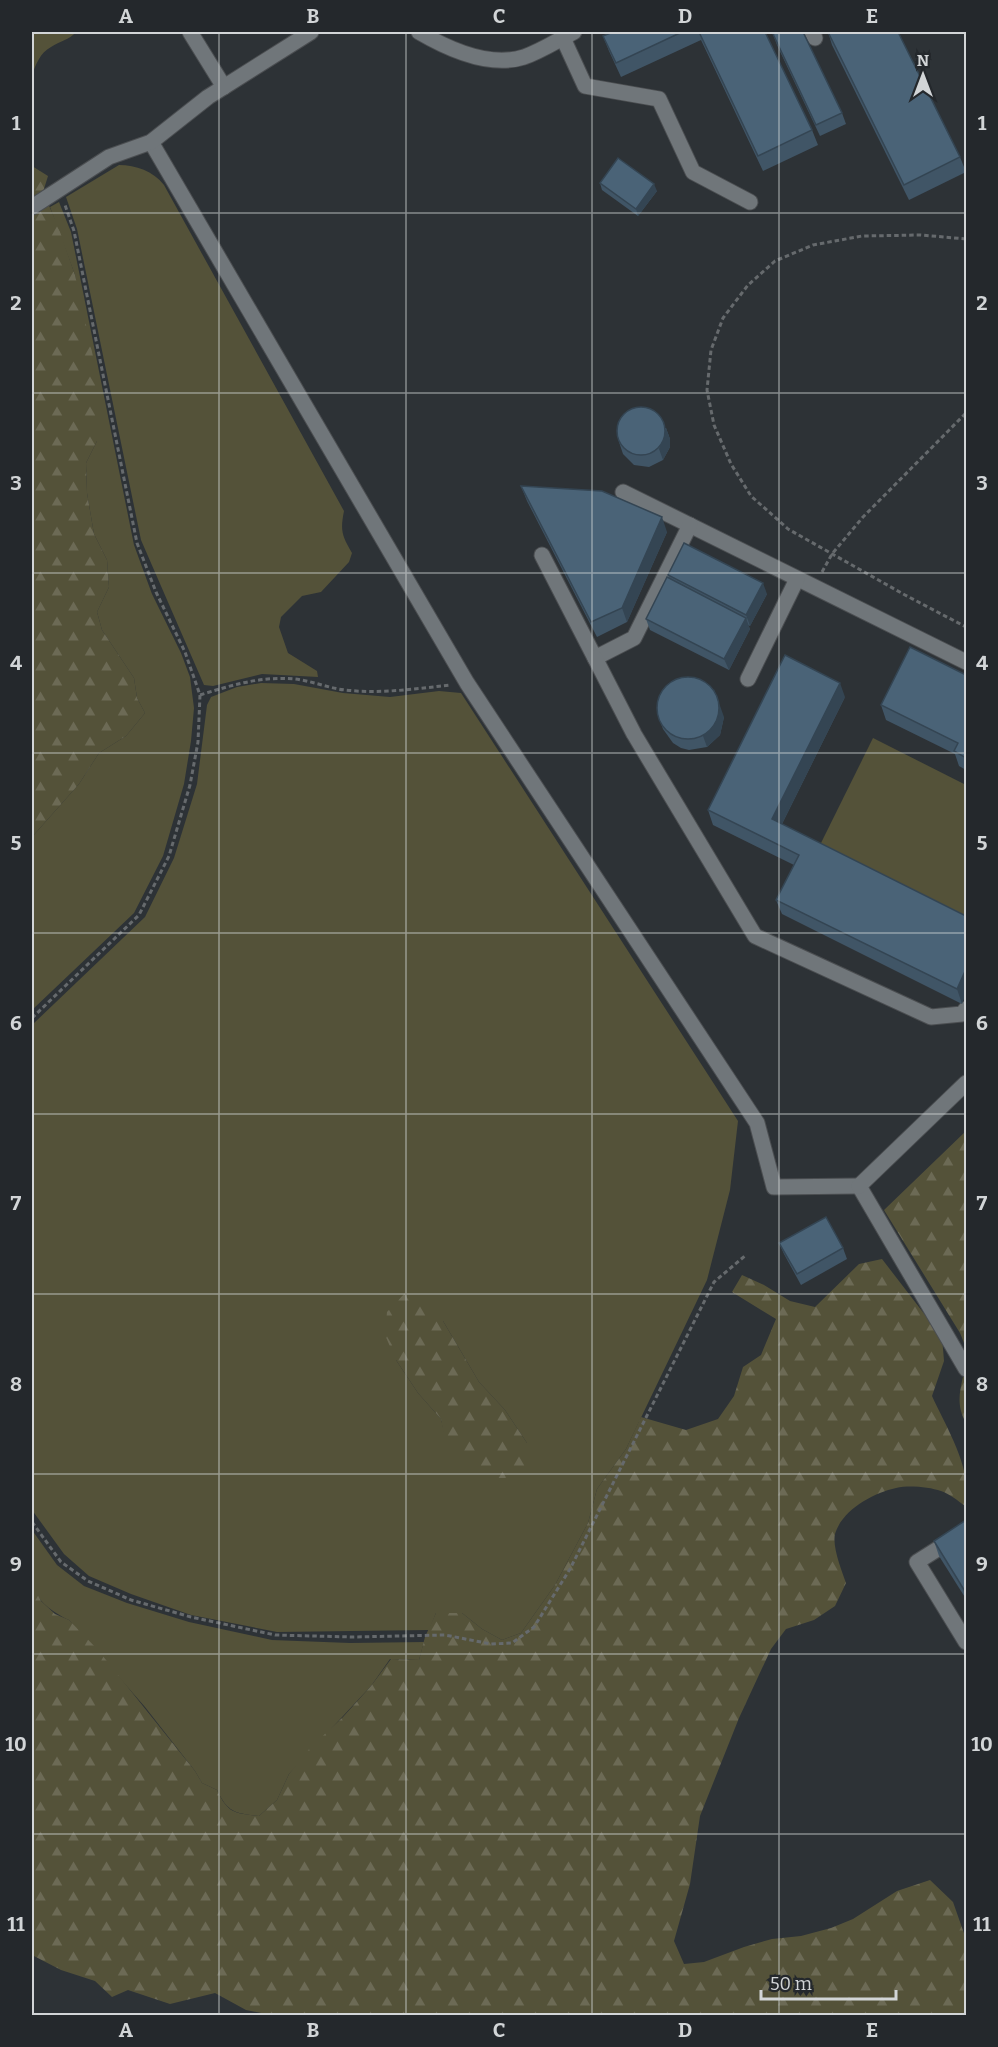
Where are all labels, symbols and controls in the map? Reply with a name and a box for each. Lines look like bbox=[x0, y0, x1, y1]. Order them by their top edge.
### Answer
text: A bbox=[119, 4, 134, 28]
text: B bbox=[307, 4, 320, 28]
text: C bbox=[493, 4, 505, 28]
text: D bbox=[678, 4, 692, 28]
text: E bbox=[866, 4, 878, 28]
north arrow bbox=[893, 45, 953, 105]
text: N bbox=[917, 51, 929, 70]
text: 1 bbox=[12, 111, 21, 135]
text: 1 bbox=[978, 111, 987, 135]
text: 2 bbox=[10, 291, 22, 315]
text: 2 bbox=[976, 291, 988, 315]
text: 3 bbox=[10, 471, 22, 495]
text: 3 bbox=[976, 471, 988, 495]
text: 4 bbox=[10, 651, 22, 675]
text: 4 bbox=[976, 651, 988, 675]
text: 5 bbox=[11, 831, 22, 855]
text: 5 bbox=[977, 831, 988, 855]
text: 6 bbox=[10, 1011, 22, 1035]
text: 6 bbox=[976, 1011, 988, 1035]
text: 7 bbox=[11, 1191, 22, 1215]
text: 7 bbox=[977, 1191, 988, 1215]
text: 8 bbox=[10, 1372, 22, 1396]
text: 8 bbox=[976, 1372, 988, 1396]
text: 9 bbox=[10, 1552, 22, 1576]
text: 9 bbox=[976, 1552, 988, 1576]
text: 10 bbox=[5, 1732, 27, 1756]
text: 10 bbox=[971, 1732, 993, 1756]
text: 11 bbox=[7, 1912, 25, 1936]
text: 11 bbox=[973, 1912, 991, 1936]
scale bar bbox=[761, 1963, 896, 2001]
text: 50 m bbox=[770, 1973, 812, 1995]
text: A bbox=[119, 2018, 134, 2042]
text: B bbox=[307, 2018, 320, 2042]
text: C bbox=[493, 2018, 505, 2042]
text: D bbox=[678, 2018, 692, 2042]
text: E bbox=[866, 2018, 878, 2042]

